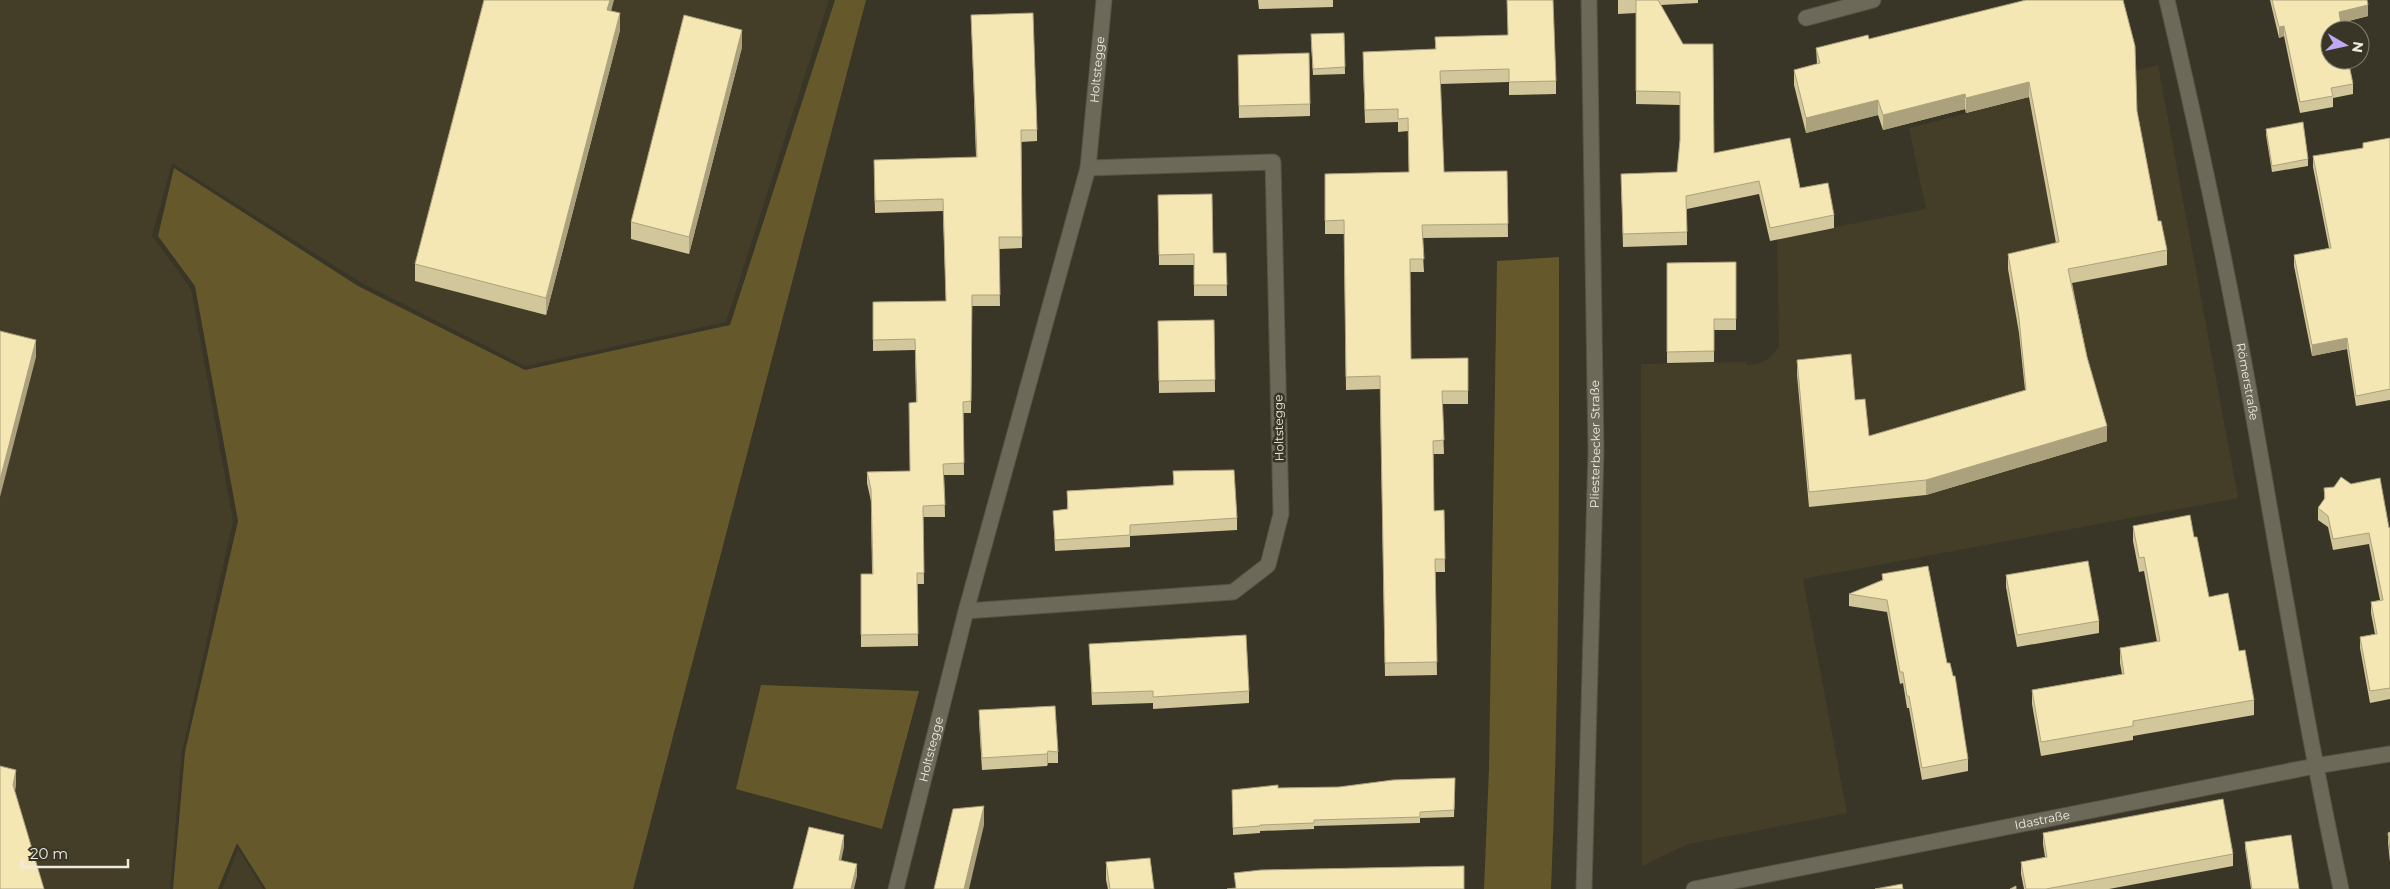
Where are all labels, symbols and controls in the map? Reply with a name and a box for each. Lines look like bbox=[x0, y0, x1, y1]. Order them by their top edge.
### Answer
north arrow bbox=[2320, 20, 2370, 70]
street label: Holtstegge bbox=[1086, 36, 1108, 104]
text: N bbox=[2348, 40, 2368, 54]
street label: Römerstraße bbox=[2233, 342, 2262, 421]
street label: Pliesterbecker Straße bbox=[1586, 380, 1603, 508]
street label: Holtstegge bbox=[1270, 395, 1287, 461]
street label: Holtstegge bbox=[915, 715, 946, 783]
street label: Idastraße bbox=[2013, 807, 2071, 832]
scale bar bbox=[22, 836, 129, 868]
text: 20 m bbox=[30, 844, 68, 863]

